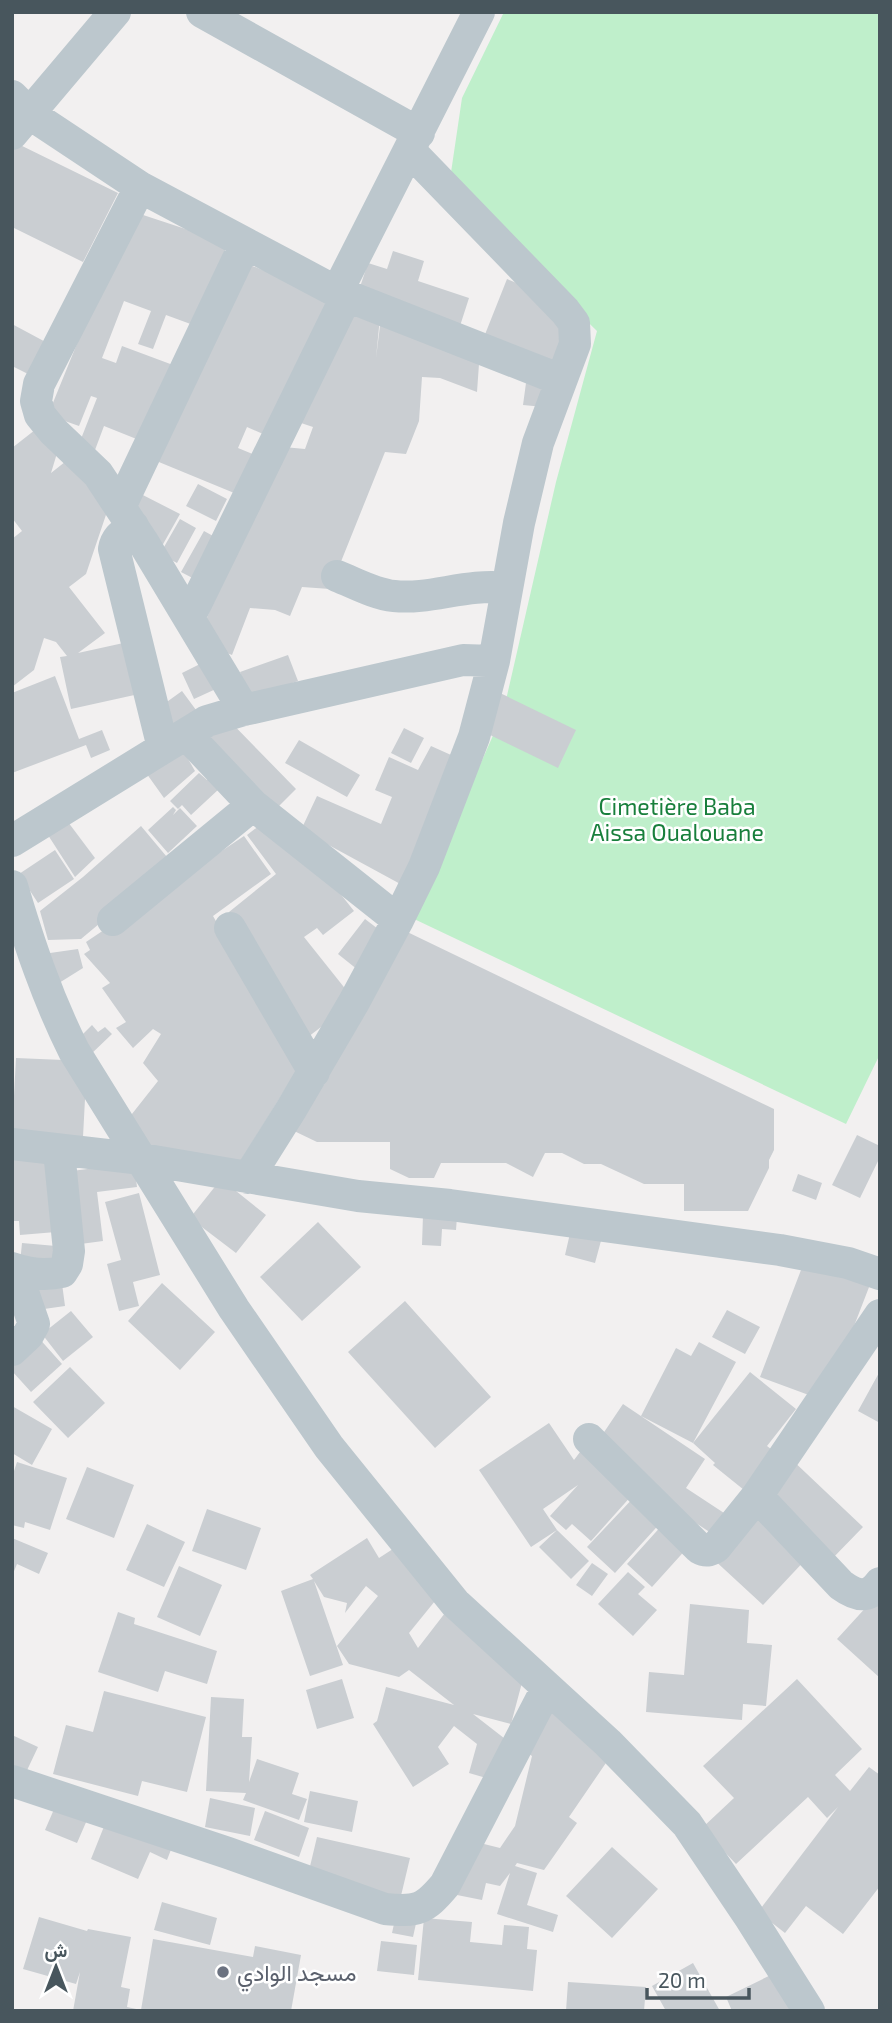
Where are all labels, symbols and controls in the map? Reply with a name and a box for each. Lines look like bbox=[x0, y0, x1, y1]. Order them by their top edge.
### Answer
park label: Cimetière Baba Aissa Oualouane bbox=[590, 792, 764, 846]
north arrow bbox=[21, 1932, 91, 2002]
text: ش bbox=[45, 1938, 68, 1962]
scale bar bbox=[647, 1956, 748, 2000]
place label: مسجد الوادي bbox=[237, 1958, 356, 1992]
marker: مسجد الوادي bbox=[215, 1964, 231, 1980]
text: 20 m bbox=[658, 1967, 706, 1992]

